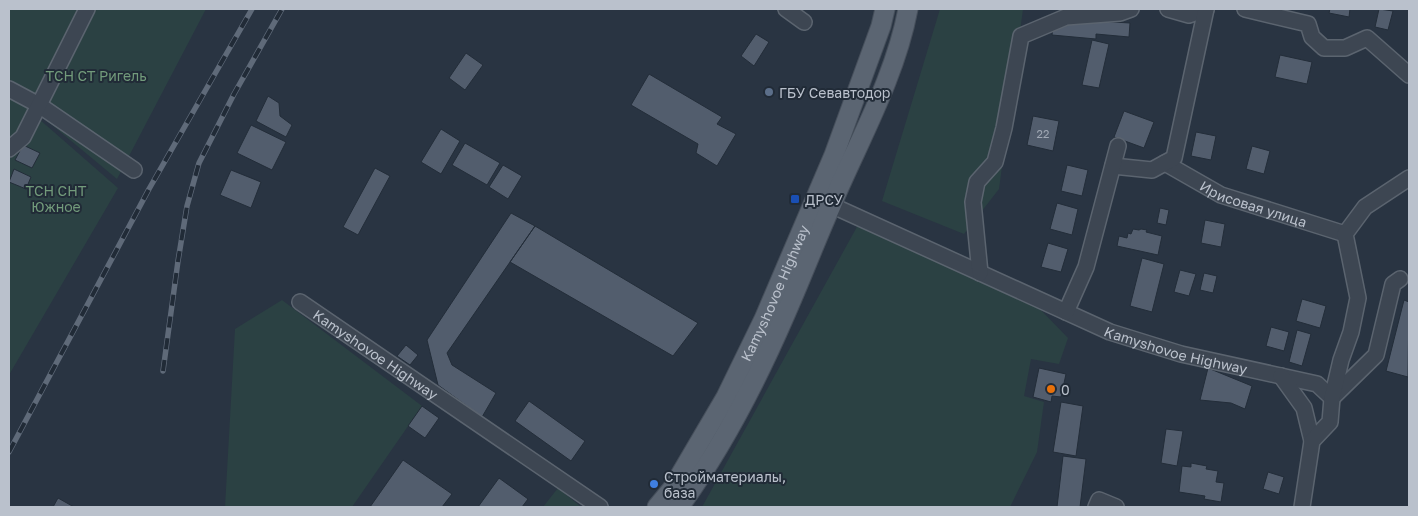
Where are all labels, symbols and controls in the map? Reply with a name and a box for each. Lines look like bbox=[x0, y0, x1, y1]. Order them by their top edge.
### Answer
park label: ТСН СТ Ригель bbox=[45, 67, 147, 84]
place label: ГБУ Севавтодор bbox=[779, 84, 890, 101]
marker: ГБУ Севавтодор bbox=[763, 86, 775, 98]
house number: 22 bbox=[1037, 127, 1049, 140]
street label: Ирисовая улица bbox=[1197, 176, 1309, 230]
park label: ТСН СНТ Южное bbox=[26, 182, 87, 215]
place label: ДРСУ bbox=[805, 191, 843, 208]
marker: ДРСУ bbox=[789, 193, 801, 205]
street label: Kamyshovoe Highway bbox=[736, 222, 812, 364]
street label: Kamyshovoe Highway bbox=[310, 305, 442, 403]
street label: Kamyshovoe Highway bbox=[1102, 322, 1249, 377]
place label: 0 bbox=[1061, 381, 1070, 398]
marker: 0 bbox=[1045, 383, 1057, 395]
place label: Стройматериалы, база bbox=[664, 468, 786, 501]
marker: Стройматериалы, база bbox=[648, 478, 660, 490]

